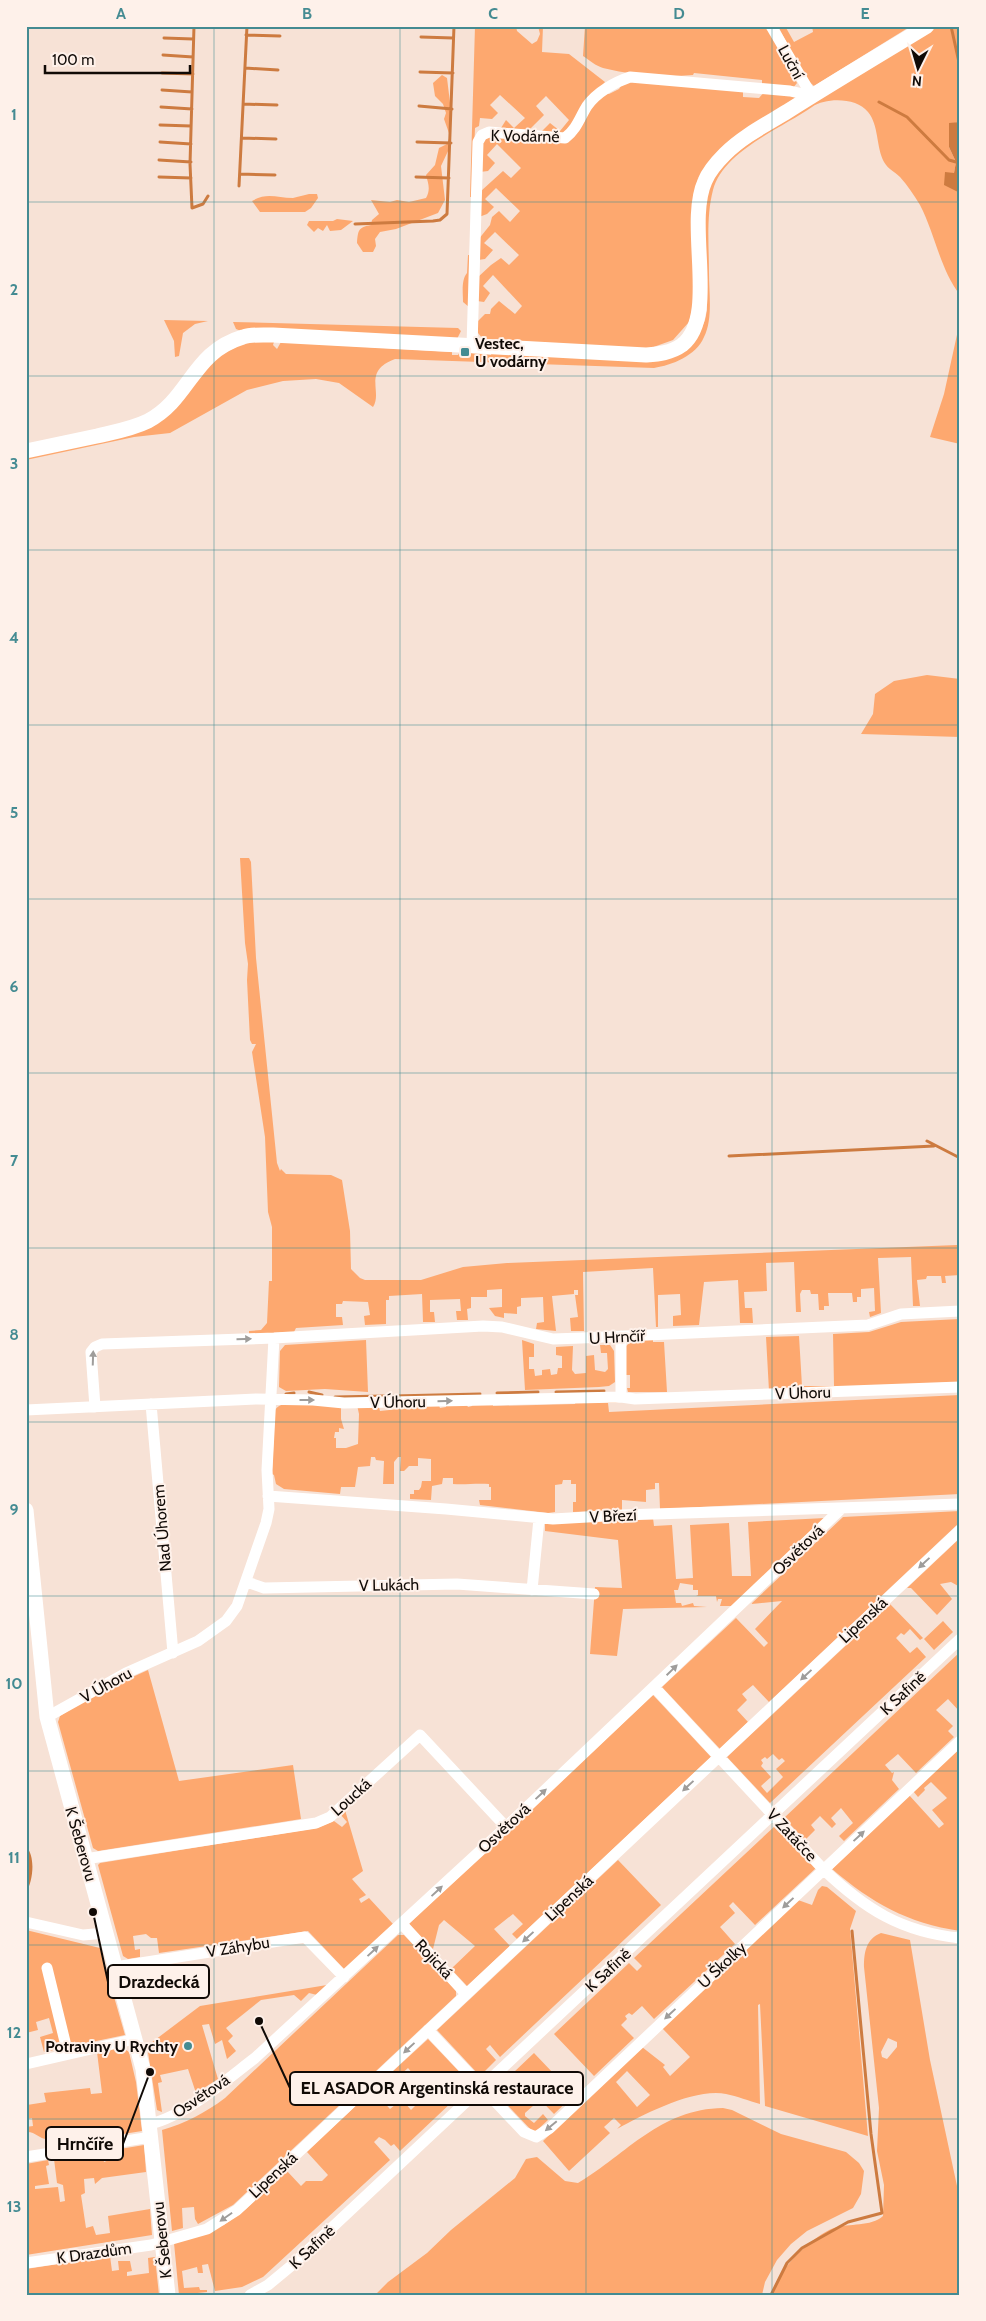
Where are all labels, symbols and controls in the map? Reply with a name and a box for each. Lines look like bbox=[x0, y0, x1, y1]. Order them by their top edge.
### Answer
text: A bbox=[116, 4, 126, 23]
text: B bbox=[302, 4, 312, 23]
text: C bbox=[488, 4, 498, 23]
text: D bbox=[673, 4, 685, 23]
text: E bbox=[860, 4, 870, 23]
scale bar bbox=[45, 42, 190, 74]
street label: Luční bbox=[774, 42, 808, 83]
north arrow bbox=[894, 42, 944, 92]
text: 100 m bbox=[52, 51, 94, 69]
text: N bbox=[911, 72, 923, 90]
text: 1 bbox=[11, 105, 17, 124]
street label: K Vodárně bbox=[490, 126, 560, 146]
text: 2 bbox=[10, 280, 18, 299]
place label: Vestec, U vodárny bbox=[475, 334, 547, 371]
marker: Vestec, U vodárny bbox=[459, 346, 471, 358]
text: 3 bbox=[10, 454, 18, 473]
text: 4 bbox=[9, 628, 19, 647]
text: 5 bbox=[10, 803, 18, 822]
text: 6 bbox=[10, 977, 19, 996]
text: 7 bbox=[10, 1151, 19, 1170]
text: 8 bbox=[9, 1325, 19, 1344]
street label: U Hrnčíř bbox=[589, 1326, 646, 1348]
one-way arrow bbox=[237, 1335, 253, 1343]
one-way arrow bbox=[89, 1350, 97, 1366]
street label: V Úhoru bbox=[775, 1383, 831, 1403]
street label: V Úhoru bbox=[370, 1392, 426, 1412]
one-way arrow bbox=[300, 1396, 316, 1404]
one-way arrow bbox=[438, 1397, 454, 1405]
street label: Nad Úhorem bbox=[149, 1484, 175, 1572]
text: 9 bbox=[10, 1500, 19, 1519]
street label: V Březí bbox=[589, 1505, 638, 1527]
street label: Osvětová bbox=[768, 1521, 828, 1579]
one-way arrow bbox=[919, 1557, 931, 1569]
street label: V Lukách bbox=[359, 1575, 419, 1595]
street label: Lipenská bbox=[835, 1593, 891, 1647]
street label: V Úhoru bbox=[77, 1663, 135, 1707]
one-way arrow bbox=[665, 1664, 677, 1676]
street label: K Safině bbox=[876, 1667, 930, 1719]
one-way arrow bbox=[801, 1669, 813, 1681]
text: 10 bbox=[5, 1674, 23, 1693]
street label: Loucká bbox=[327, 1774, 375, 1820]
one-way arrow bbox=[682, 1780, 694, 1792]
one-way arrow bbox=[535, 1788, 547, 1800]
street label: Osvětová bbox=[474, 1799, 534, 1857]
street label: K Šeberovu bbox=[61, 1804, 101, 1884]
street label: V Zatáčce bbox=[763, 1805, 821, 1865]
one-way arrow bbox=[852, 1830, 864, 1842]
text: 11 bbox=[8, 1848, 20, 1867]
street label: Lipenská bbox=[541, 1871, 597, 1925]
one-way arrow bbox=[431, 1885, 443, 1897]
one-way arrow bbox=[782, 1897, 794, 1909]
one-way arrow bbox=[522, 1931, 534, 1943]
street label: V Záhybu bbox=[205, 1933, 271, 1961]
street label: Rojická bbox=[411, 1935, 457, 1983]
street label: U Školky bbox=[694, 1938, 750, 1992]
street label: K Safině bbox=[581, 1944, 635, 1996]
one-way arrow bbox=[367, 1945, 379, 1957]
callout: Drazdecká bbox=[108, 1965, 209, 1998]
text: Drazdecká bbox=[118, 1971, 200, 1993]
one-way arrow bbox=[664, 2008, 676, 2020]
text: 12 bbox=[7, 2023, 21, 2042]
place label: Potraviny U Rychty bbox=[45, 2037, 178, 2056]
marker: Potraviny U Rychty bbox=[182, 2040, 194, 2052]
one-way arrow bbox=[404, 2042, 416, 2054]
street label: Osvětová bbox=[169, 2070, 233, 2122]
callout: EL ASADOR Argentinská restaurace bbox=[290, 2072, 583, 2105]
text: EL ASADOR Argentinská restaurace bbox=[301, 2077, 573, 2099]
one-way arrow bbox=[545, 2120, 558, 2131]
callout: Hrnčíře bbox=[46, 2127, 123, 2160]
text: Hrnčíře bbox=[57, 2133, 113, 2155]
street label: Lipenská bbox=[245, 2148, 301, 2202]
text: 13 bbox=[7, 2197, 21, 2216]
street label: K Šeberovu bbox=[149, 2201, 175, 2279]
one-way arrow bbox=[219, 2212, 233, 2222]
street label: K Safině bbox=[285, 2221, 339, 2273]
street label: K Drazdům bbox=[55, 2238, 133, 2268]

